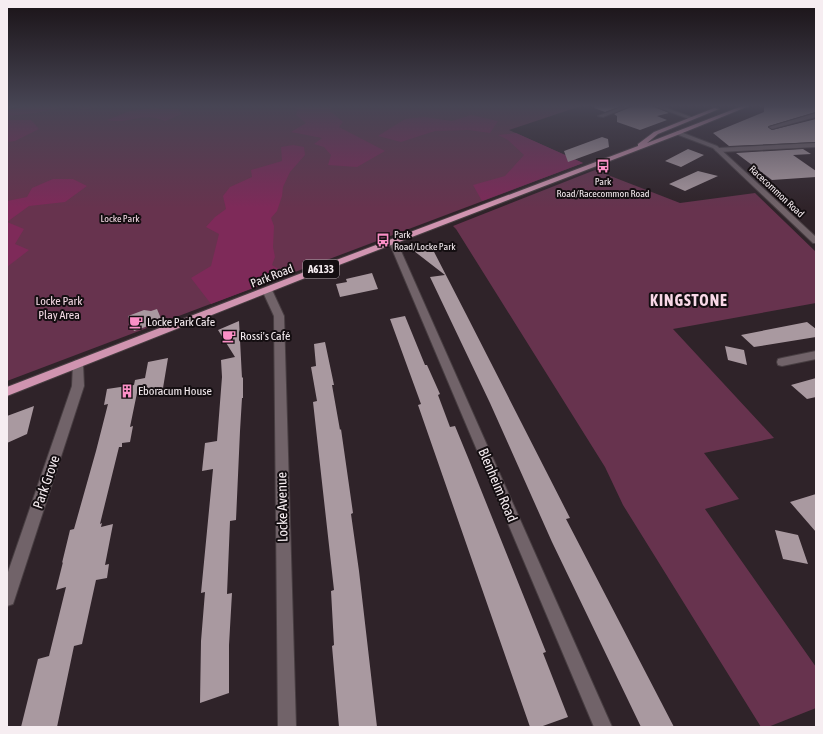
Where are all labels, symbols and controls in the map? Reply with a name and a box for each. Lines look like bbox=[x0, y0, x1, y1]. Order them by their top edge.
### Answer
bus stop icon: Park Road/Racecommon Road bbox=[595, 158, 611, 174]
street label: Racecommon Road bbox=[747, 163, 806, 220]
place label: Park Road/Racecommon Road bbox=[556, 176, 650, 199]
park label: Locke Park bbox=[100, 213, 140, 224]
place label: Park Road/Locke Park bbox=[394, 229, 456, 252]
bus stop icon: Park Road/Locke Park bbox=[375, 232, 391, 248]
road number: A6133 bbox=[303, 260, 339, 278]
street label: Park Road bbox=[249, 261, 295, 291]
district label: KINGSTONE bbox=[650, 291, 728, 309]
park label: Locke Park Play Area bbox=[36, 294, 83, 322]
cafe icon: Locke Park Cafe bbox=[128, 314, 144, 330]
place label: Locke Park Cafe bbox=[147, 315, 215, 329]
cafe icon: Rossi's Café bbox=[221, 328, 237, 344]
place label: Rossi's Café bbox=[240, 329, 290, 343]
building icon: Eboracum House bbox=[119, 383, 135, 399]
place label: Eboracum House bbox=[138, 384, 212, 398]
street label: Blenheim Road bbox=[475, 446, 521, 524]
street label: Park Grove bbox=[29, 453, 63, 511]
street label: Locke Avenue bbox=[273, 472, 291, 542]

